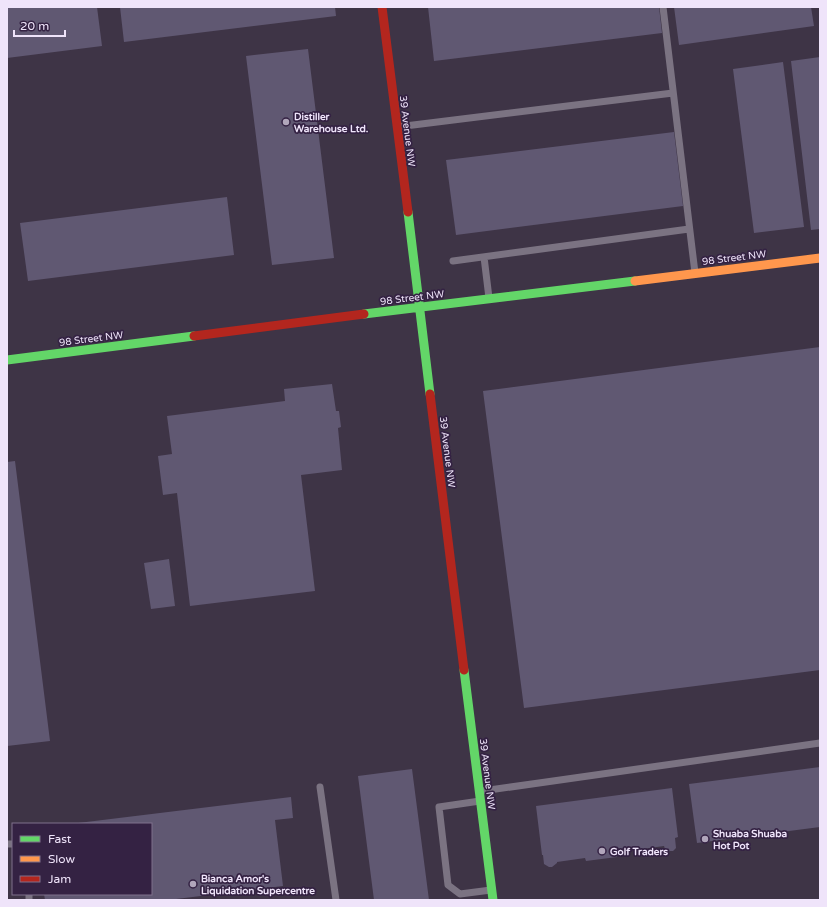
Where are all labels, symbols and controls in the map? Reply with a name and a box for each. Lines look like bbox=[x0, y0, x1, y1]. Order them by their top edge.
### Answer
scale bar bbox=[14, 12, 65, 38]
text: 20 m bbox=[20, 19, 49, 33]
street label: 39 Avenue NW bbox=[397, 95, 417, 167]
place label: Distiller Warehouse Ltd. bbox=[294, 111, 369, 135]
marker: Distiller Warehouse Ltd. bbox=[281, 117, 291, 127]
street label: 98 Street NW bbox=[701, 248, 767, 268]
street label: 98 Street NW bbox=[379, 288, 445, 308]
street label: 98 Street NW bbox=[58, 329, 124, 349]
street label: 39 Avenue NW bbox=[437, 416, 457, 488]
street label: 39 Avenue NW bbox=[477, 738, 497, 810]
legend bbox=[12, 823, 152, 895]
place label: Shuaba Shuaba Hot Pot bbox=[713, 828, 788, 852]
text: Fast bbox=[48, 832, 72, 846]
marker: Shuaba Shuaba Hot Pot bbox=[700, 834, 710, 844]
marker: Golf Traders bbox=[597, 846, 607, 856]
place label: Golf Traders bbox=[610, 846, 668, 858]
text: Slow bbox=[48, 852, 75, 866]
text: Jam bbox=[48, 872, 71, 886]
place label: Bianca Amor's Liquidation Supercentre bbox=[201, 873, 315, 897]
marker: Bianca Amor's Liquidation Supercentre bbox=[188, 879, 198, 889]

